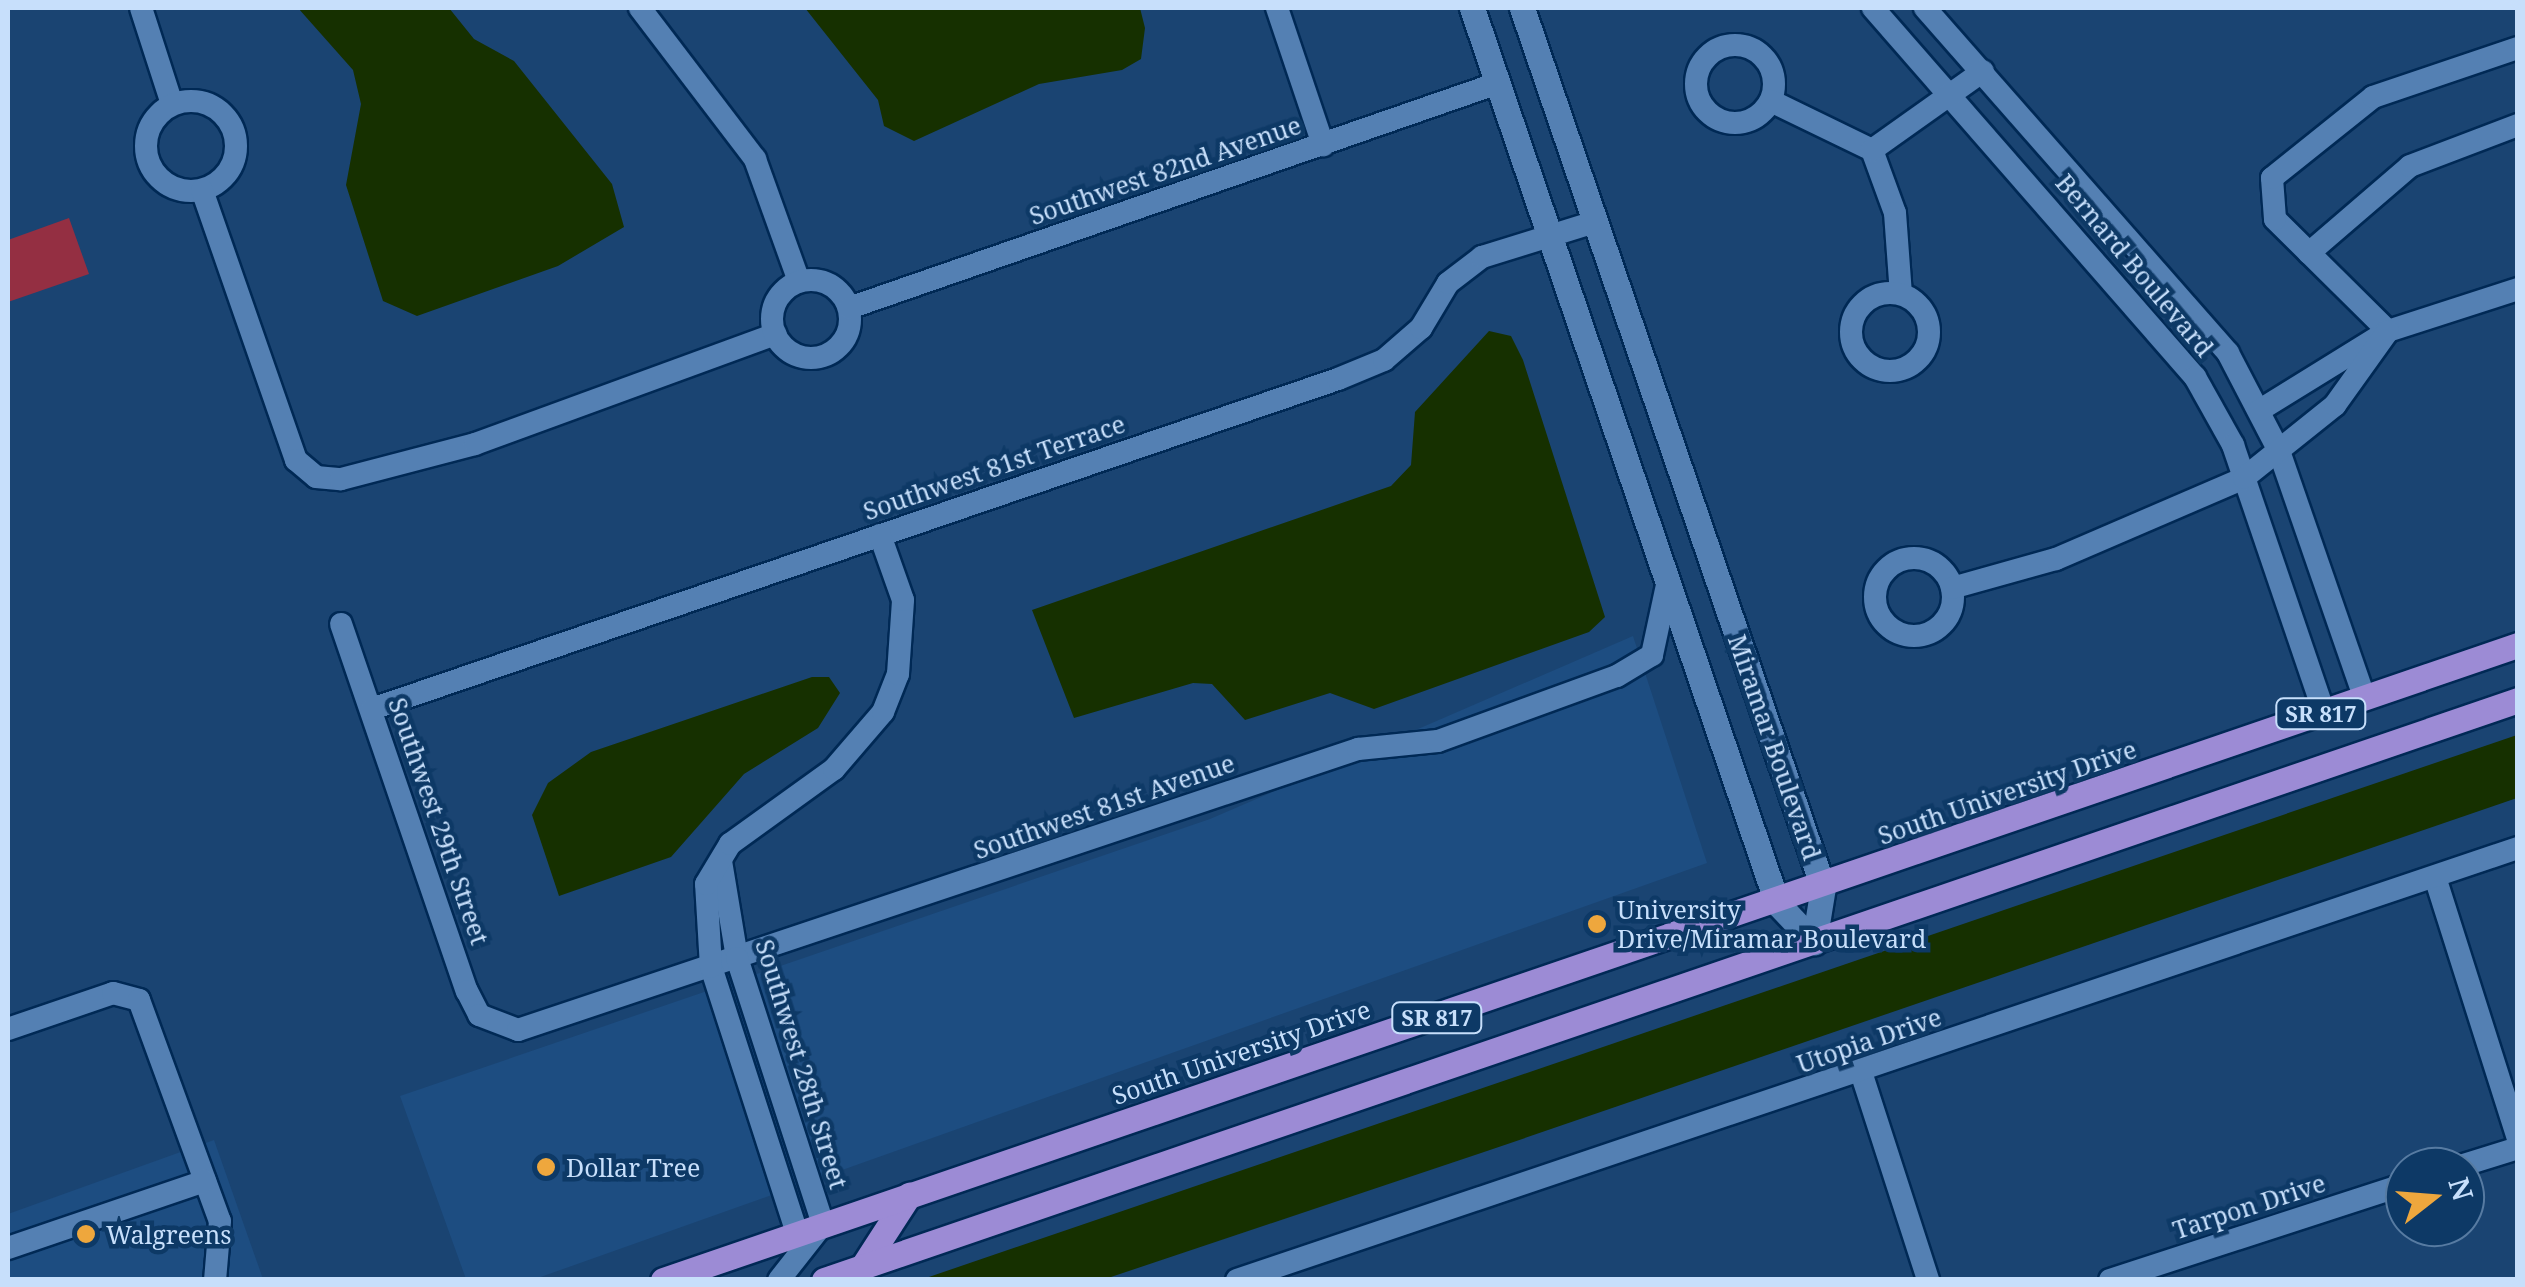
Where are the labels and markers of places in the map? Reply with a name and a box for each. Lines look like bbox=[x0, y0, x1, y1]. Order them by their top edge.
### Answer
place label: University Drive/Miramar Boulevard bbox=[1617, 895, 1926, 954]
marker: University Drive/Miramar Boulevard bbox=[1586, 913, 1608, 935]
place label: Dollar Tree bbox=[566, 1152, 700, 1182]
marker: Dollar Tree bbox=[535, 1156, 557, 1178]
place label: Walgreens bbox=[106, 1219, 232, 1249]
marker: Walgreens bbox=[75, 1223, 97, 1245]

